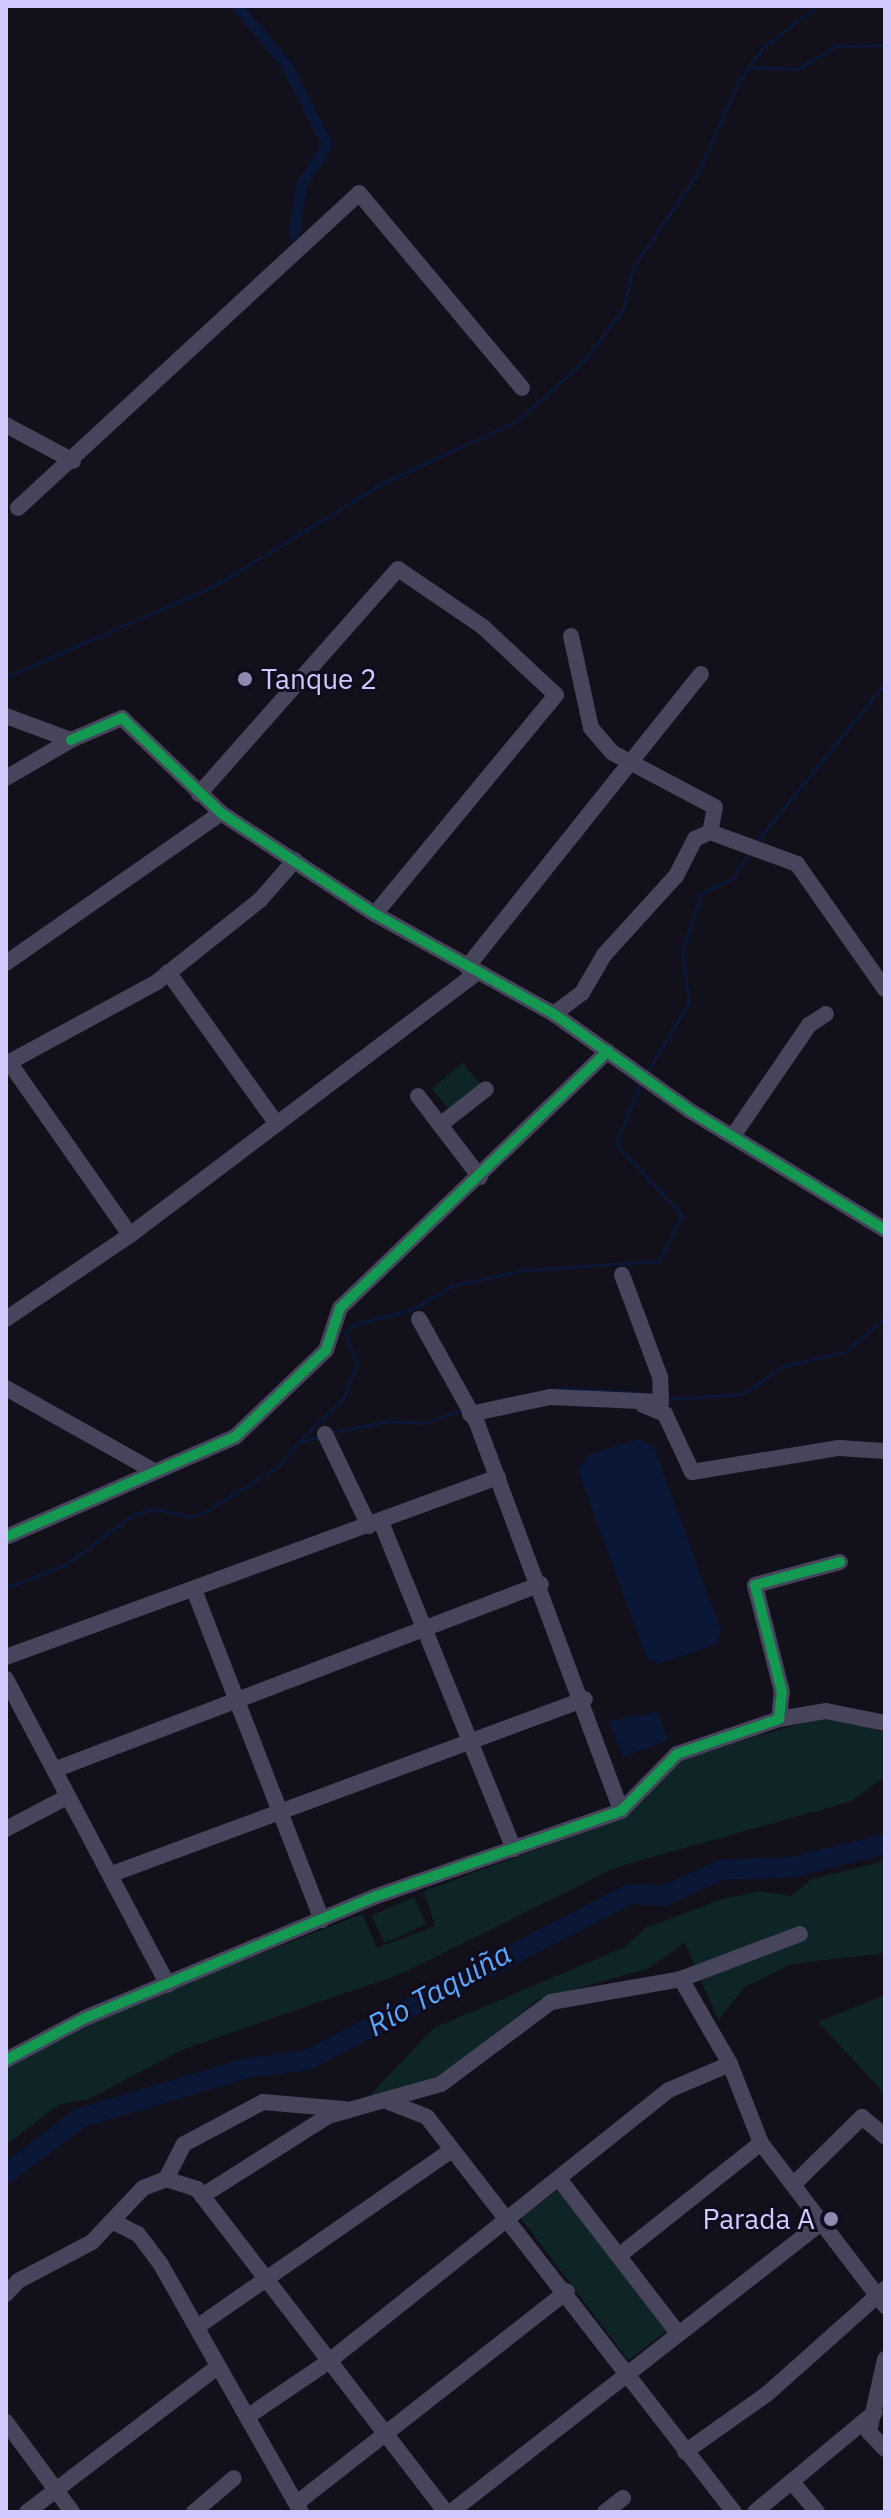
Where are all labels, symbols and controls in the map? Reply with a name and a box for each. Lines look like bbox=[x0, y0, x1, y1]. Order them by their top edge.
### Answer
place label: Tanque 2 bbox=[261, 662, 377, 696]
marker: Tanque 2 bbox=[236, 670, 254, 688]
water label: Río Taquiña bbox=[361, 1935, 517, 2043]
place label: Parada A bbox=[702, 2202, 815, 2236]
marker: Parada A bbox=[822, 2210, 840, 2228]

